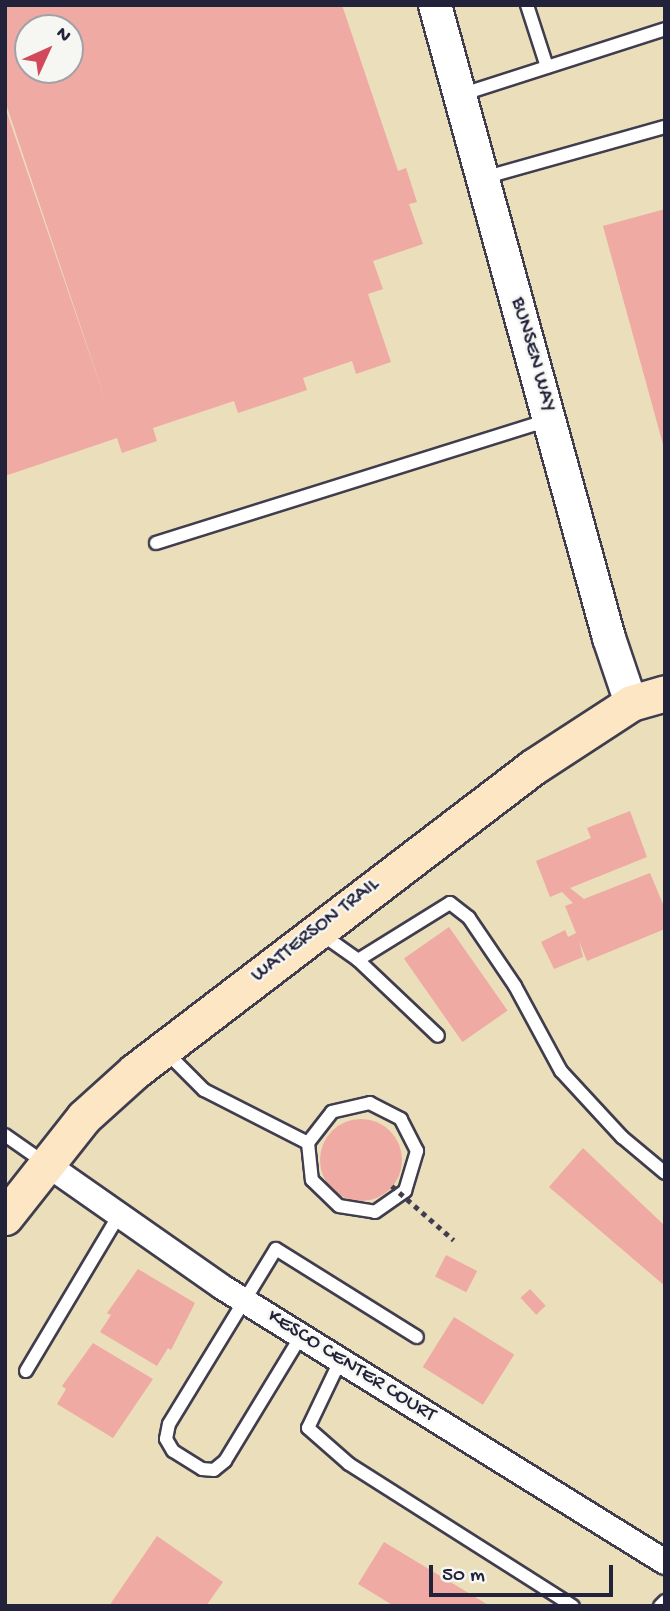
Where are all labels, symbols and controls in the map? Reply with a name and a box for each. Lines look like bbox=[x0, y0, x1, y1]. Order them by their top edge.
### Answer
north arrow bbox=[14, 14, 84, 84]
text: N bbox=[50, 23, 75, 48]
street label: BUNSEN WAY bbox=[504, 295, 560, 415]
street label: WATTERSON TRAIL bbox=[247, 873, 385, 989]
street label: KESCO CENTER COURT bbox=[262, 1305, 440, 1429]
scale bar bbox=[432, 1552, 616, 1596]
text: 50 m bbox=[442, 1564, 485, 1589]

